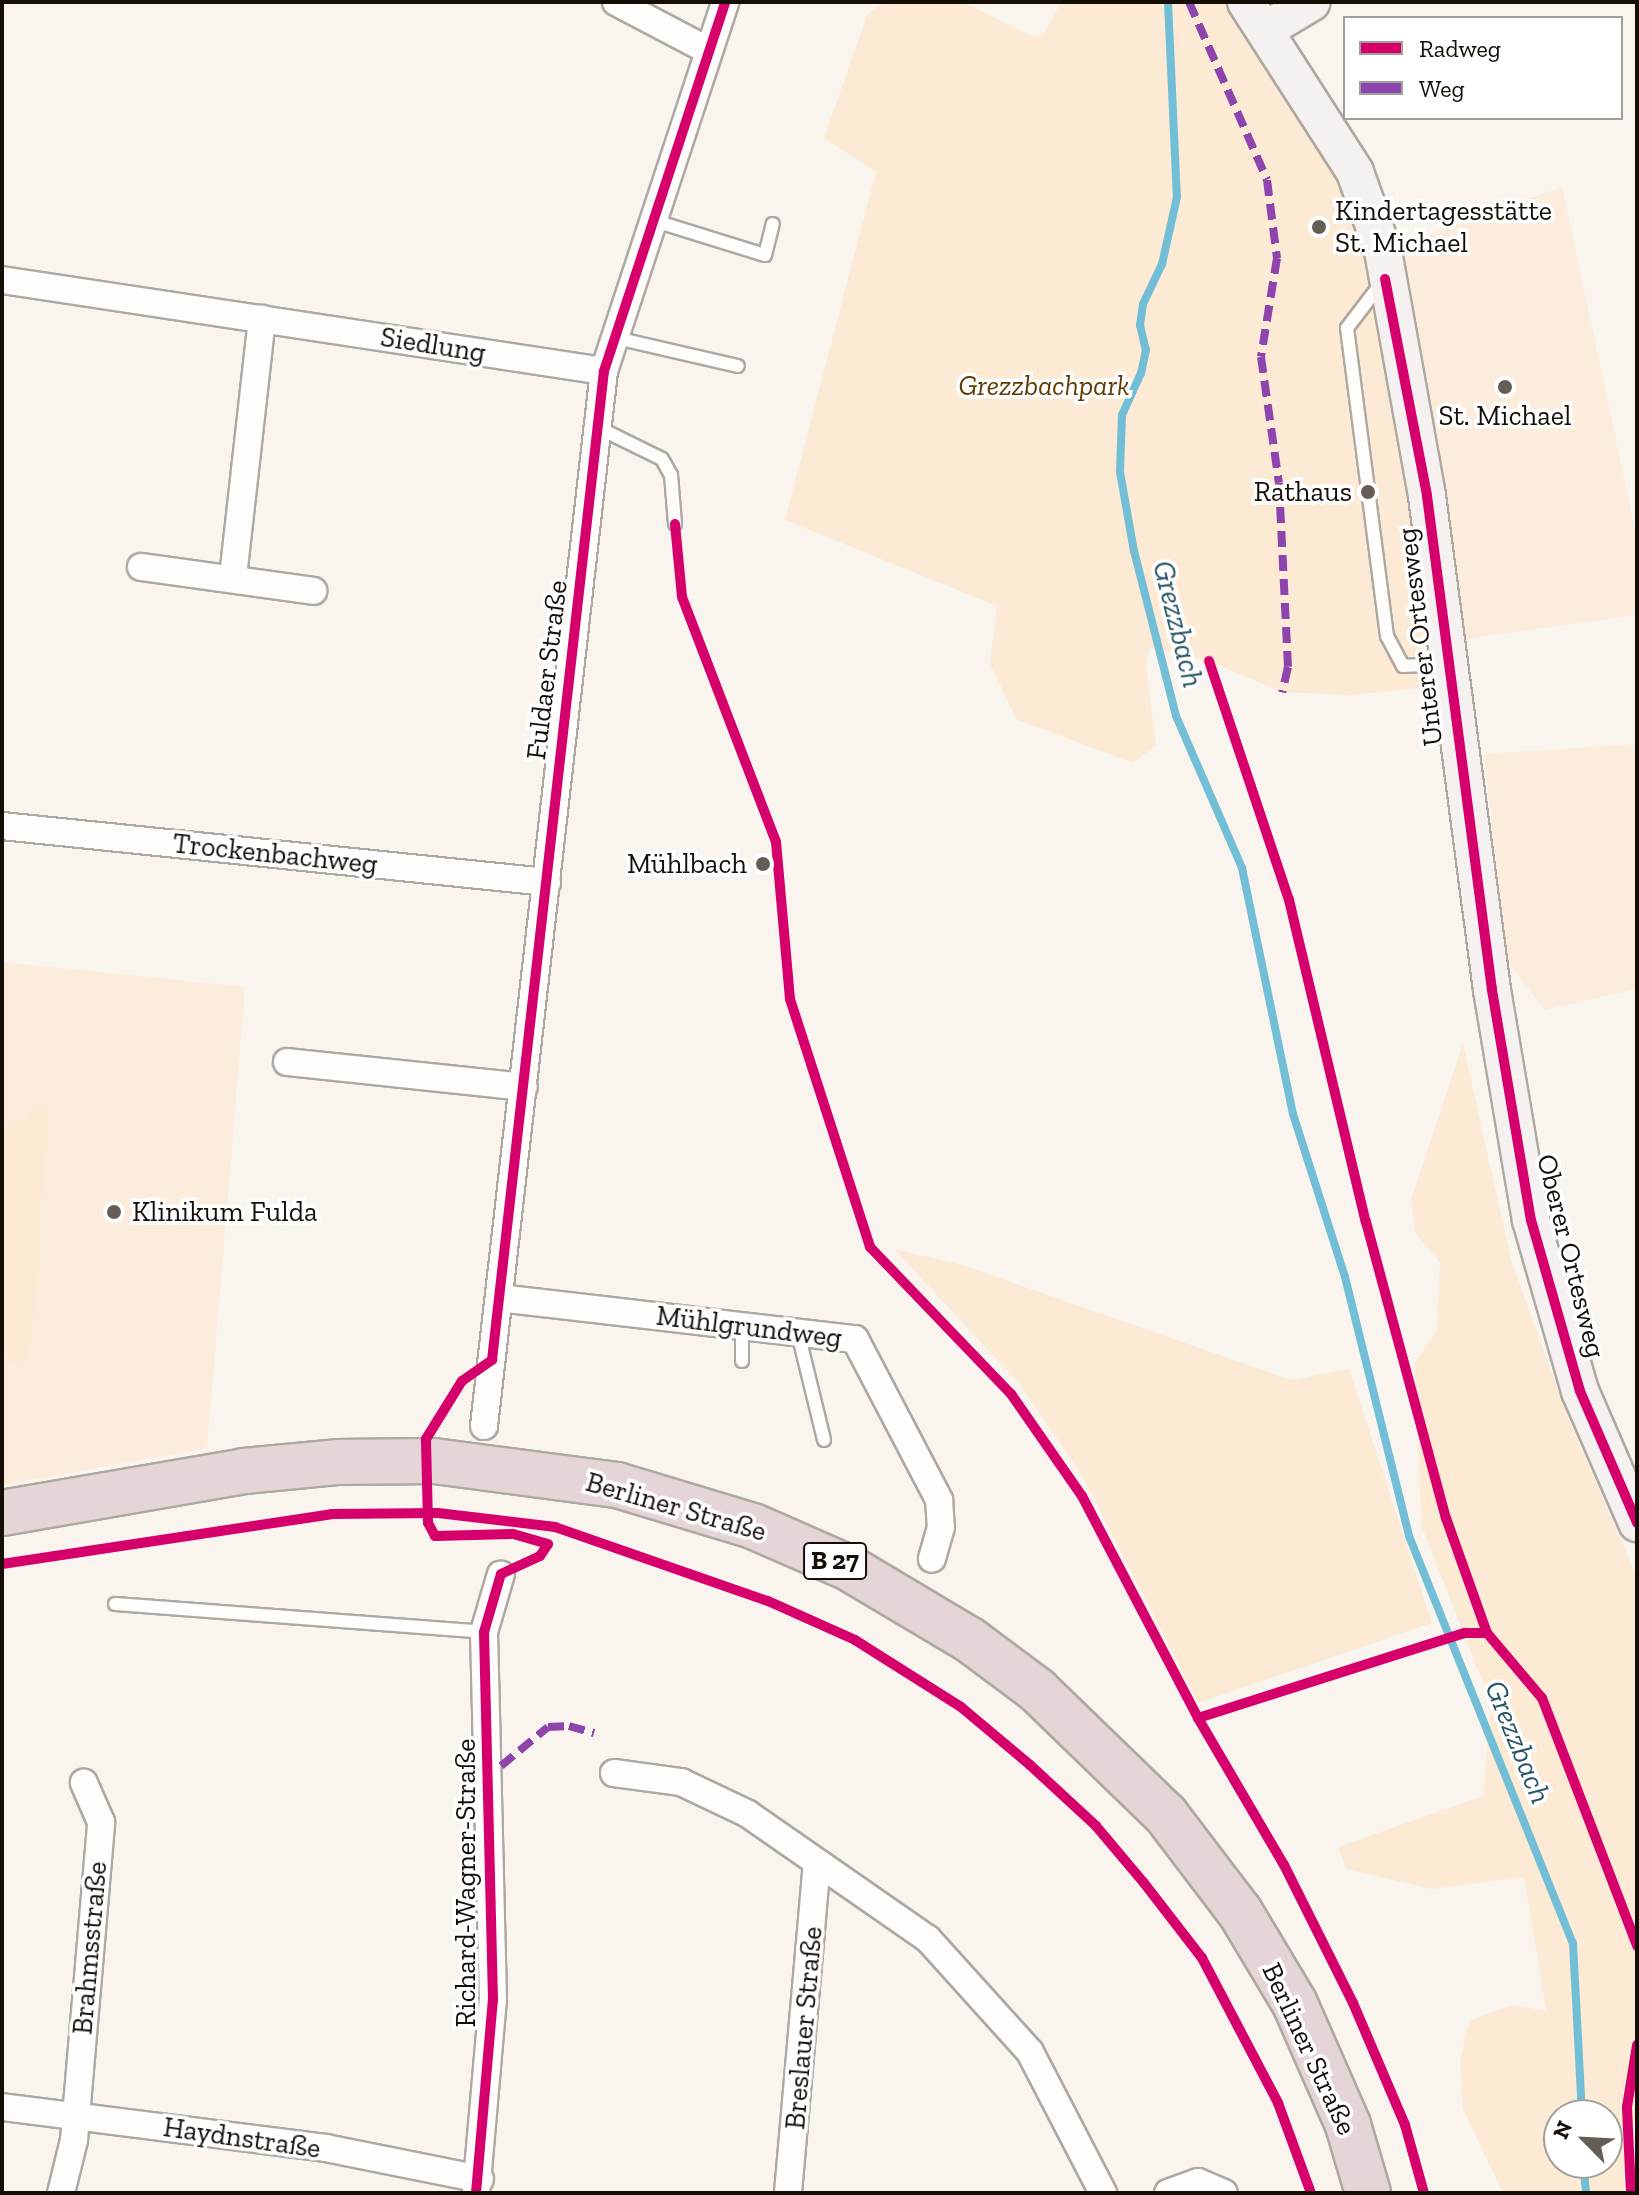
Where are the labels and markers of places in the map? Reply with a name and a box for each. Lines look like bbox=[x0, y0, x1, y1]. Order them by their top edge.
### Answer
place label: Kindertagesstätte St. Michael bbox=[1335, 194, 1552, 260]
marker: Kindertagesstätte St. Michael bbox=[1310, 218, 1328, 236]
marker: St. Michael bbox=[1496, 378, 1514, 396]
place label: St. Michael bbox=[1439, 399, 1571, 433]
place label: Rathaus bbox=[1254, 475, 1352, 509]
marker: Rathaus bbox=[1359, 483, 1377, 501]
place label: Mühlbach bbox=[627, 847, 747, 881]
marker: Mühlbach bbox=[754, 855, 772, 873]
place label: Klinikum Fulda bbox=[132, 1195, 318, 1229]
marker: Klinikum Fulda bbox=[103, 1201, 125, 1223]

